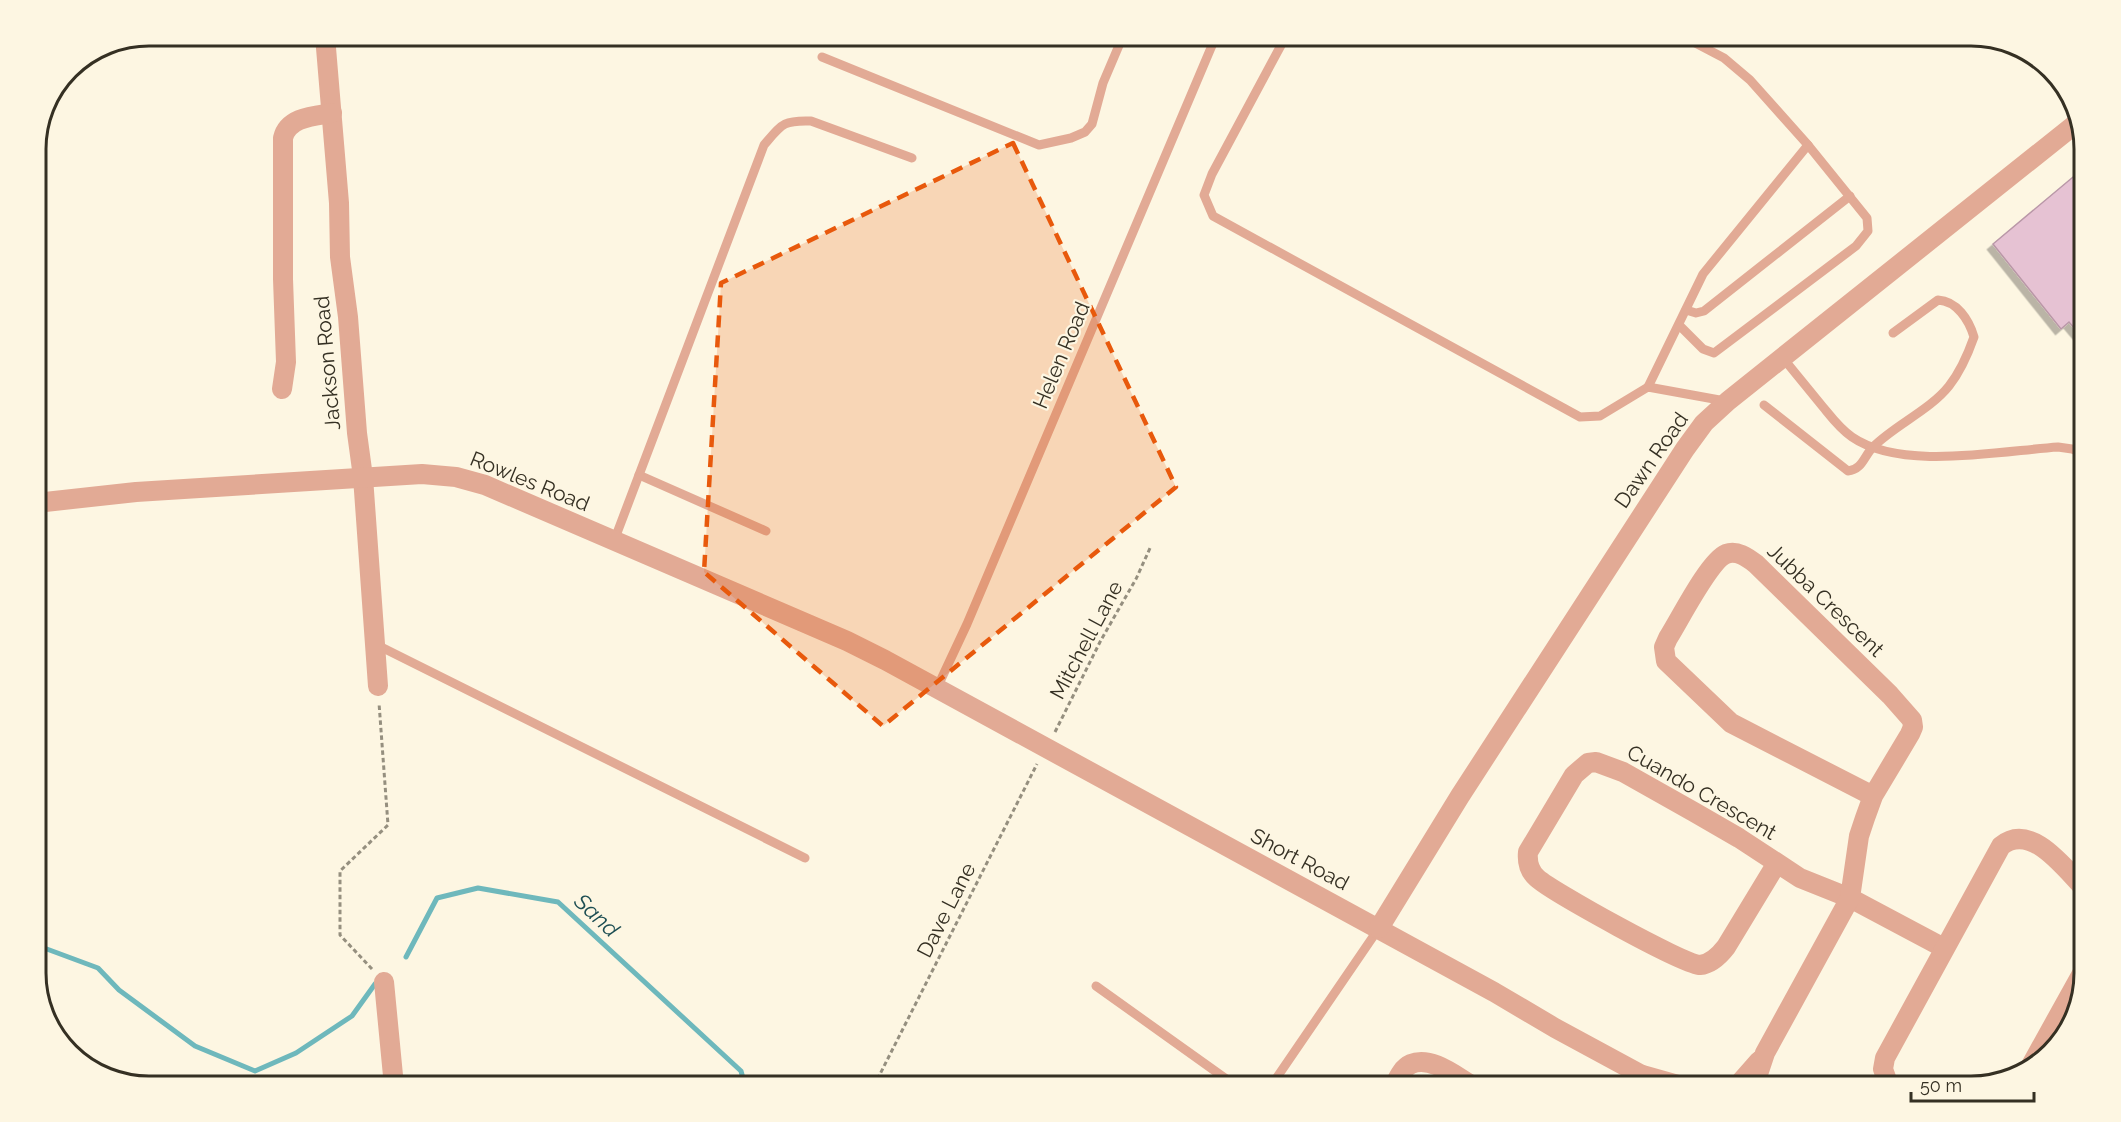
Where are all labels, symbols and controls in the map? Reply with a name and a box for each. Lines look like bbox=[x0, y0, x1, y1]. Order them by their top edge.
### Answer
street label: Jackson Road bbox=[309, 295, 345, 431]
street label: Helen Road bbox=[1027, 298, 1095, 412]
street label: Dawn Road bbox=[1609, 407, 1693, 513]
street label: Rowles Road bbox=[467, 446, 593, 516]
street label: Jubba Crescent bbox=[1763, 538, 1889, 662]
street label: Mitchell Lane bbox=[1044, 577, 1128, 703]
street label: Cuando Crescent bbox=[1623, 739, 1781, 845]
street label: Short Road bbox=[1247, 823, 1353, 895]
street label: Dave Lane bbox=[912, 859, 980, 961]
water label: Sand bbox=[569, 887, 625, 943]
scale bar bbox=[1911, 1065, 2034, 1103]
text: 50 m bbox=[1920, 1075, 1962, 1096]

